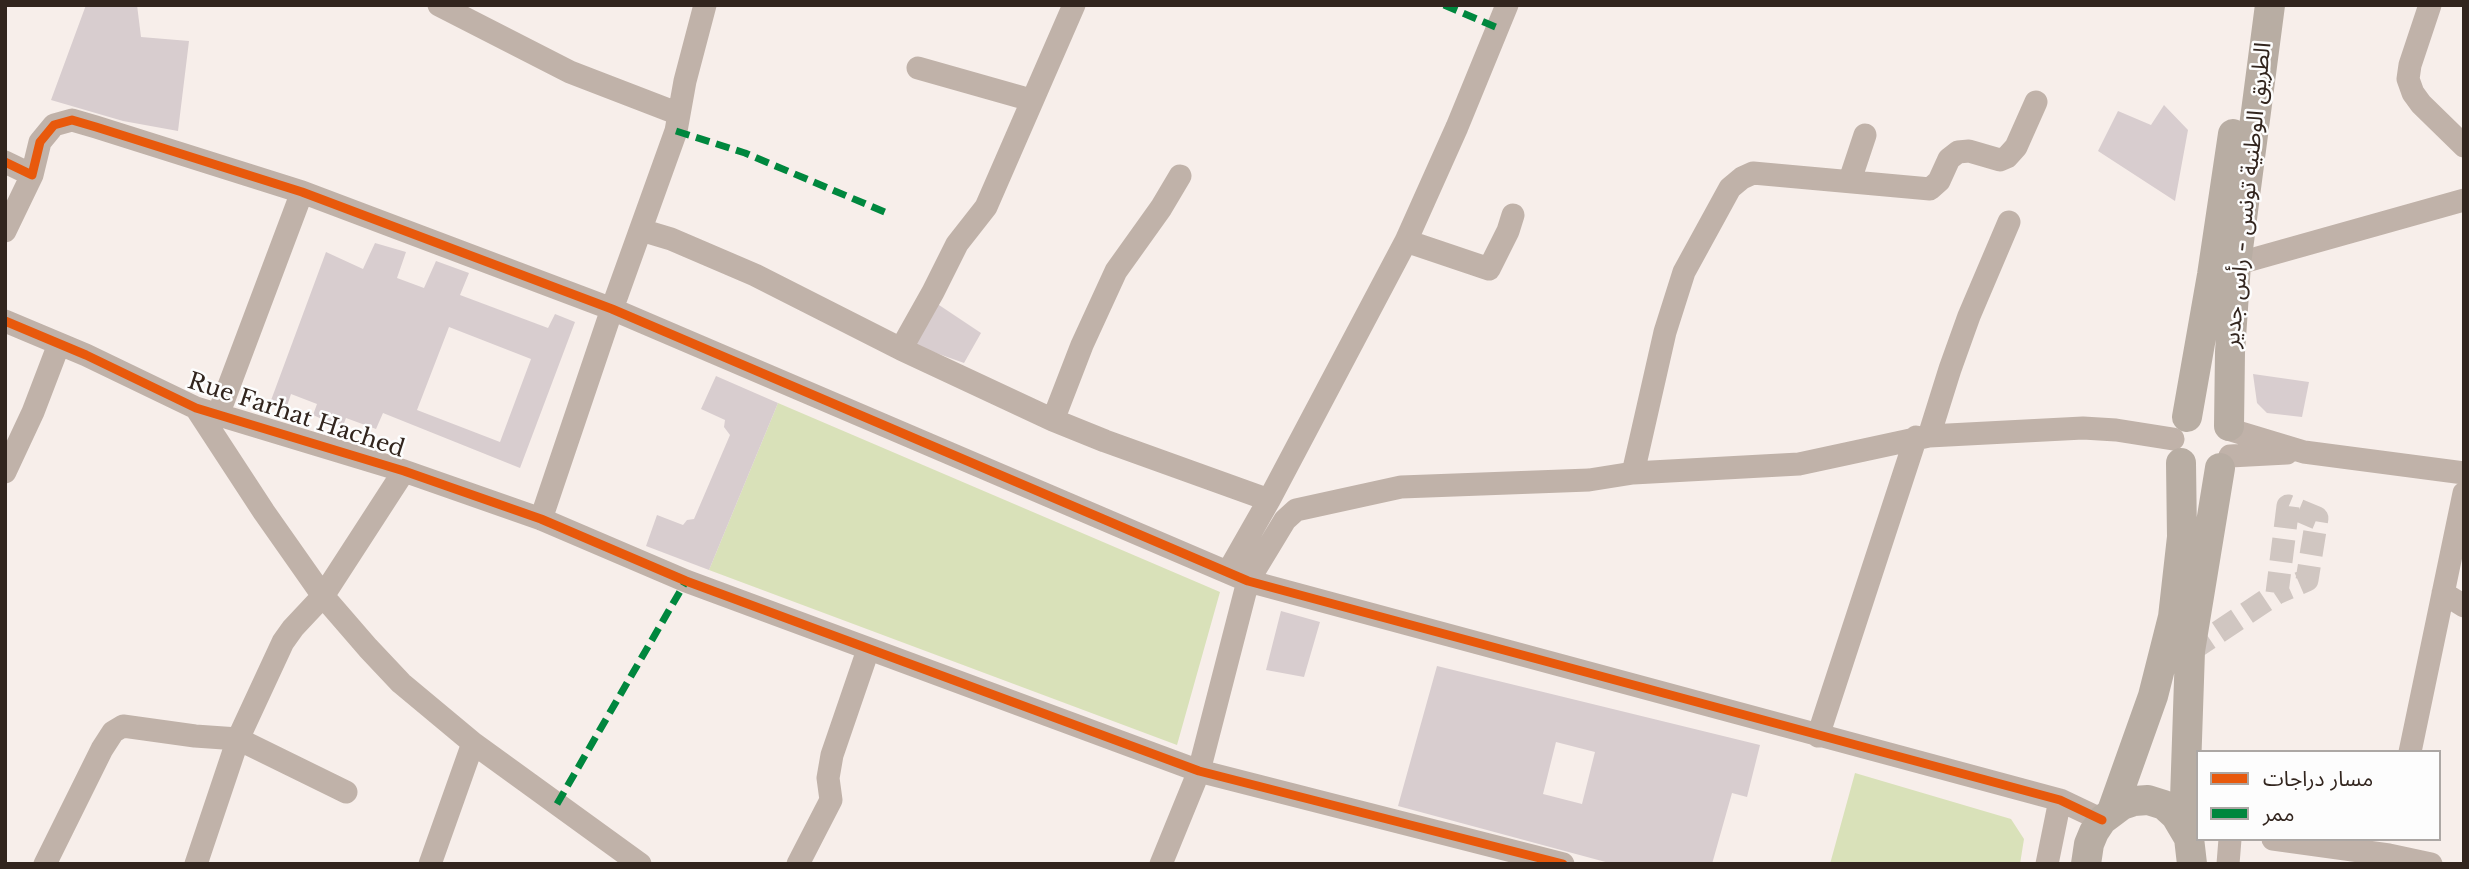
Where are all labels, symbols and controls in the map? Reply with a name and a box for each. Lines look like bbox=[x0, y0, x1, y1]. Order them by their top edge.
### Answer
street label: الطريق الوطنية تونس - رأس جدير bbox=[2218, 41, 2278, 349]
street label: Rue Farhat Hached bbox=[184, 368, 408, 464]
legend bbox=[2196, 750, 2441, 841]
text: مسار دراجات bbox=[2263, 766, 2373, 792]
text: ممر bbox=[2263, 801, 2294, 827]

